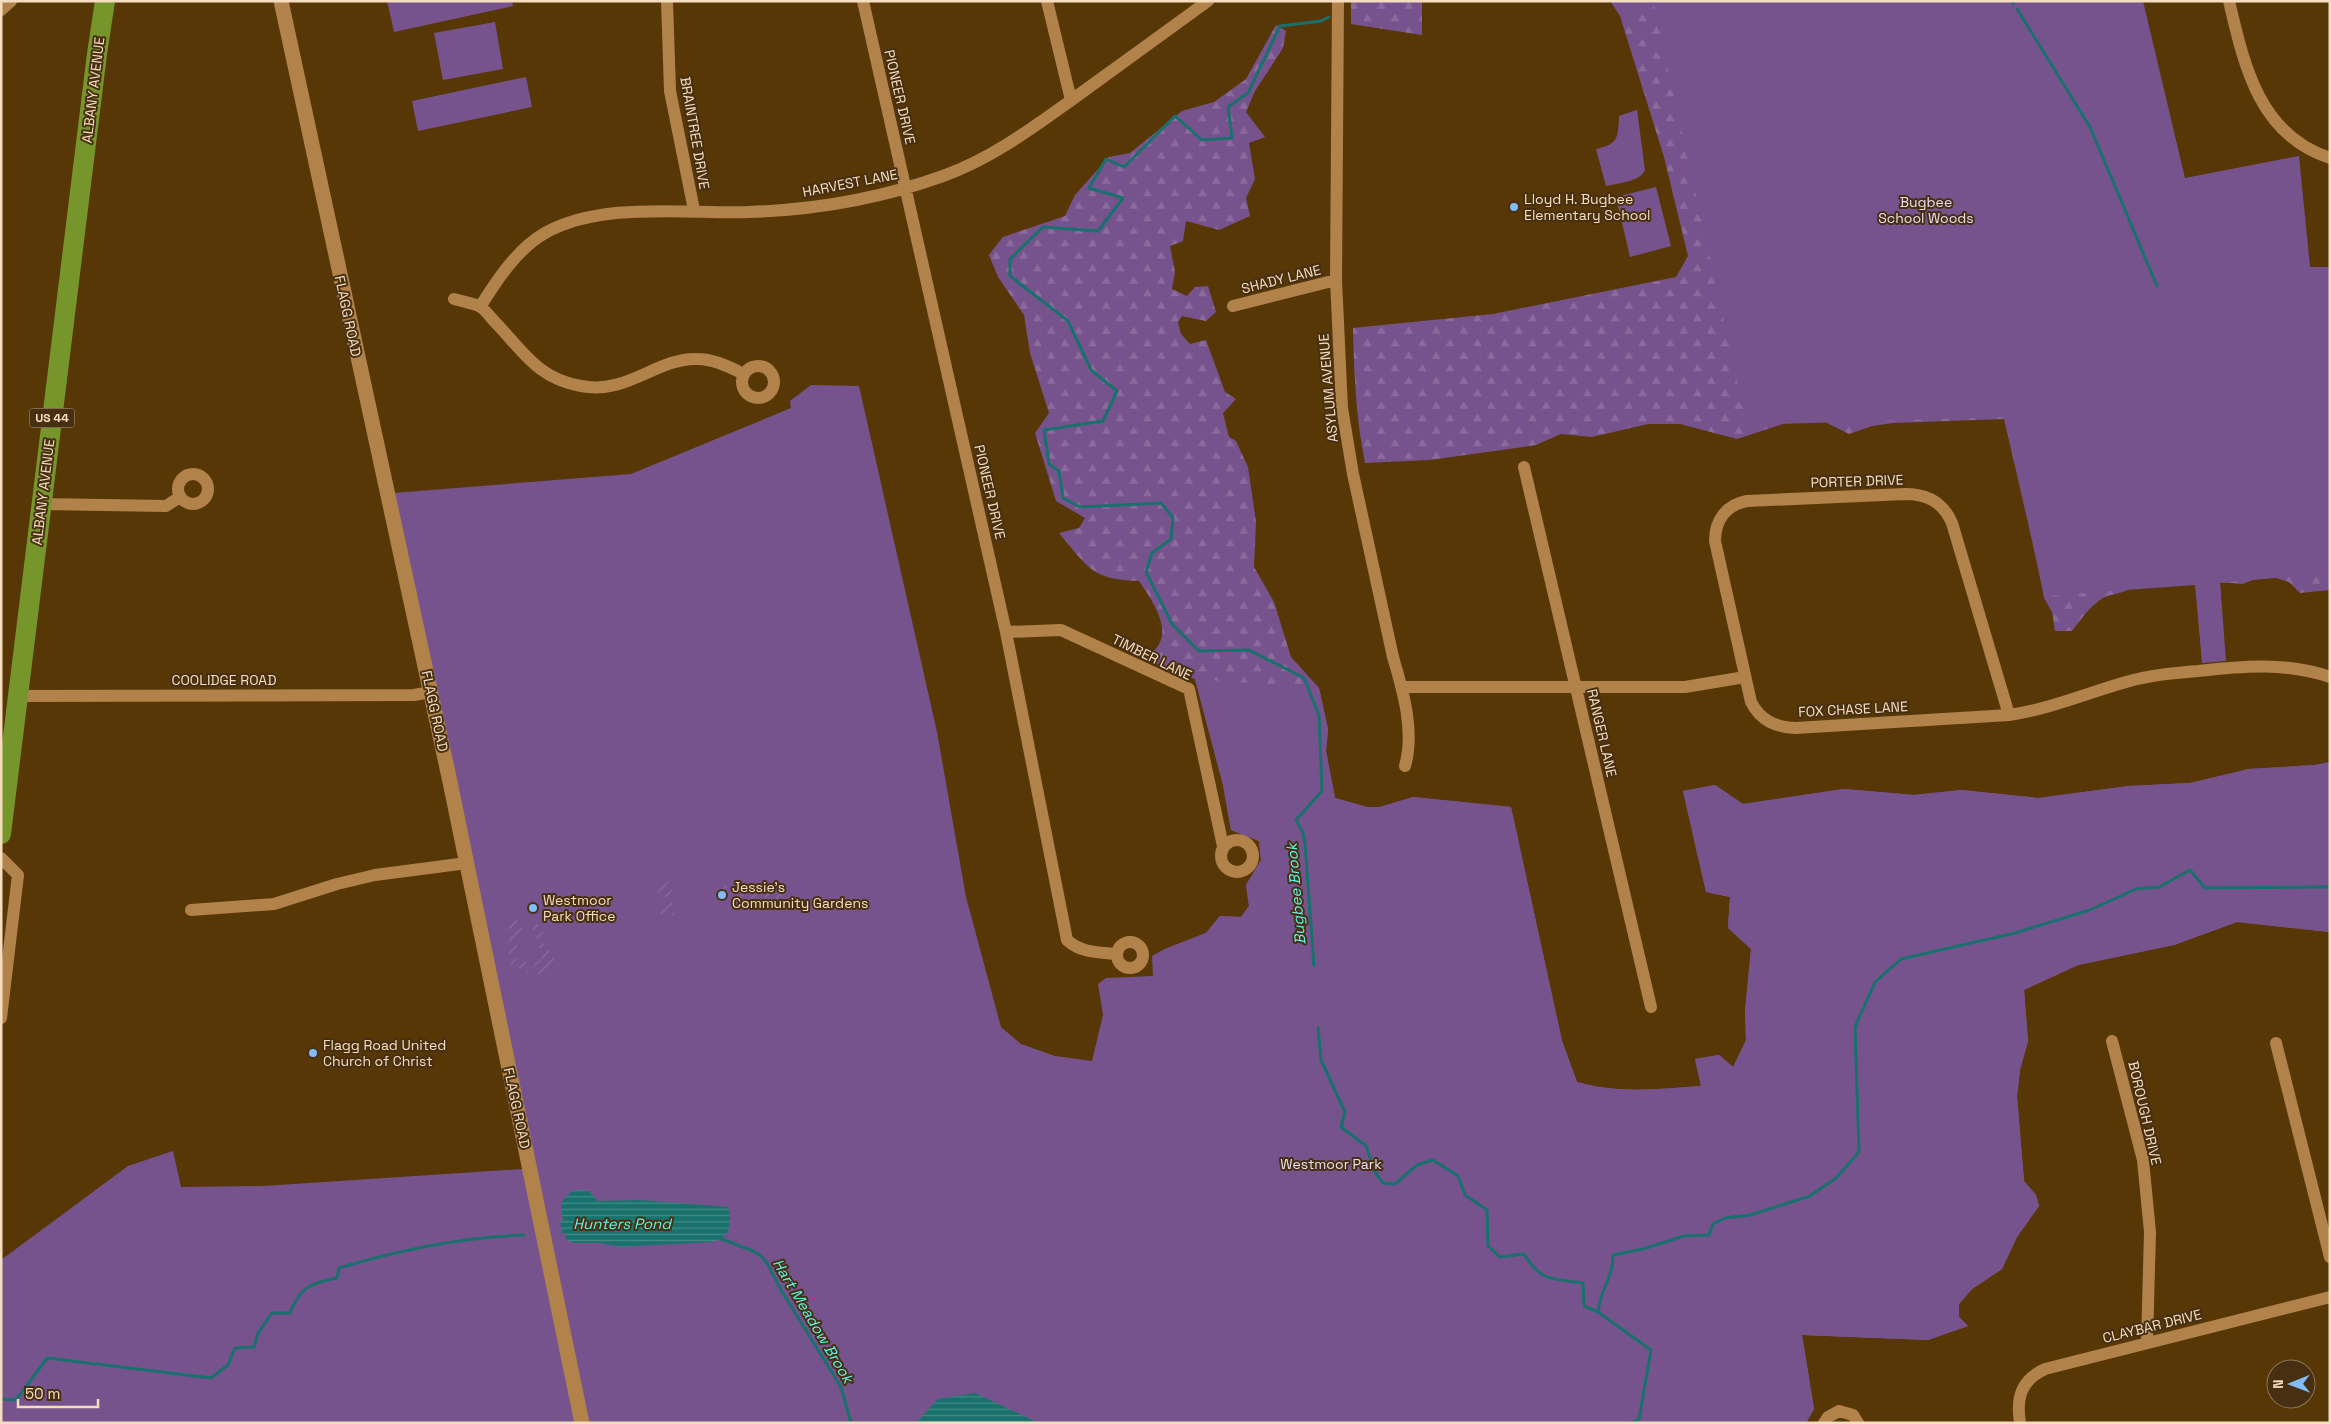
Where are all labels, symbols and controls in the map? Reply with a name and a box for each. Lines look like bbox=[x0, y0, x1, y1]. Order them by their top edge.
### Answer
street label: ALBANY AVENUE bbox=[78, 36, 108, 144]
street label: PIONEER DRIVE bbox=[880, 48, 920, 146]
street label: BRAINTREE DRIVE bbox=[676, 75, 714, 191]
street label: HARVEST LANE bbox=[801, 165, 899, 201]
place label: Lloyd H. Bugbee Elementary School bbox=[1524, 190, 1650, 224]
park label: Bugbee School Woods bbox=[1878, 193, 1974, 227]
marker: Lloyd H. Bugbee Elementary School bbox=[1508, 201, 1520, 213]
street label: SHADY LANE bbox=[1239, 260, 1323, 298]
street label: FLAGG ROAD bbox=[331, 274, 365, 358]
street label: ASYLUM AVENUE bbox=[1314, 333, 1342, 443]
road number: US 44 bbox=[30, 408, 74, 428]
street label: ALBANY AVENUE bbox=[28, 438, 58, 546]
street label: PIONEER DRIVE bbox=[970, 443, 1010, 541]
street label: PORTER DRIVE bbox=[1810, 470, 1904, 492]
street label: TIMBER LANE bbox=[1109, 630, 1195, 684]
street label: FLAGG ROAD bbox=[418, 669, 452, 753]
street label: COOLIDGE ROAD bbox=[172, 671, 276, 689]
street label: RANGER LANE bbox=[1583, 687, 1621, 779]
street label: FOX CHASE LANE bbox=[1798, 697, 1908, 721]
water label: Bugbee Brook bbox=[1281, 841, 1309, 946]
place label: Jessie's Community Gardens bbox=[732, 878, 868, 912]
marker: Jessie's Community Gardens bbox=[716, 889, 728, 901]
place label: Westmoor Park Office bbox=[543, 891, 616, 925]
marker: Westmoor Park Office bbox=[527, 902, 539, 914]
place label: Flagg Road United Church of Christ bbox=[323, 1036, 446, 1070]
marker: Flagg Road United Church of Christ bbox=[307, 1047, 319, 1059]
street label: BOROUGH DRIVE bbox=[2124, 1059, 2166, 1167]
street label: FLAGG ROAD bbox=[500, 1066, 534, 1150]
park label: Westmoor Park bbox=[1280, 1155, 1382, 1173]
water label: Hunters Pond bbox=[573, 1214, 673, 1233]
water label: Hart Meadow Brook bbox=[769, 1255, 859, 1388]
street label: CLAYBAR DRIVE bbox=[2101, 1305, 2204, 1347]
north arrow bbox=[2266, 1359, 2316, 1409]
scale bar bbox=[18, 1376, 98, 1408]
text: N bbox=[2269, 1379, 2287, 1389]
text: 50 m bbox=[25, 1384, 60, 1403]

